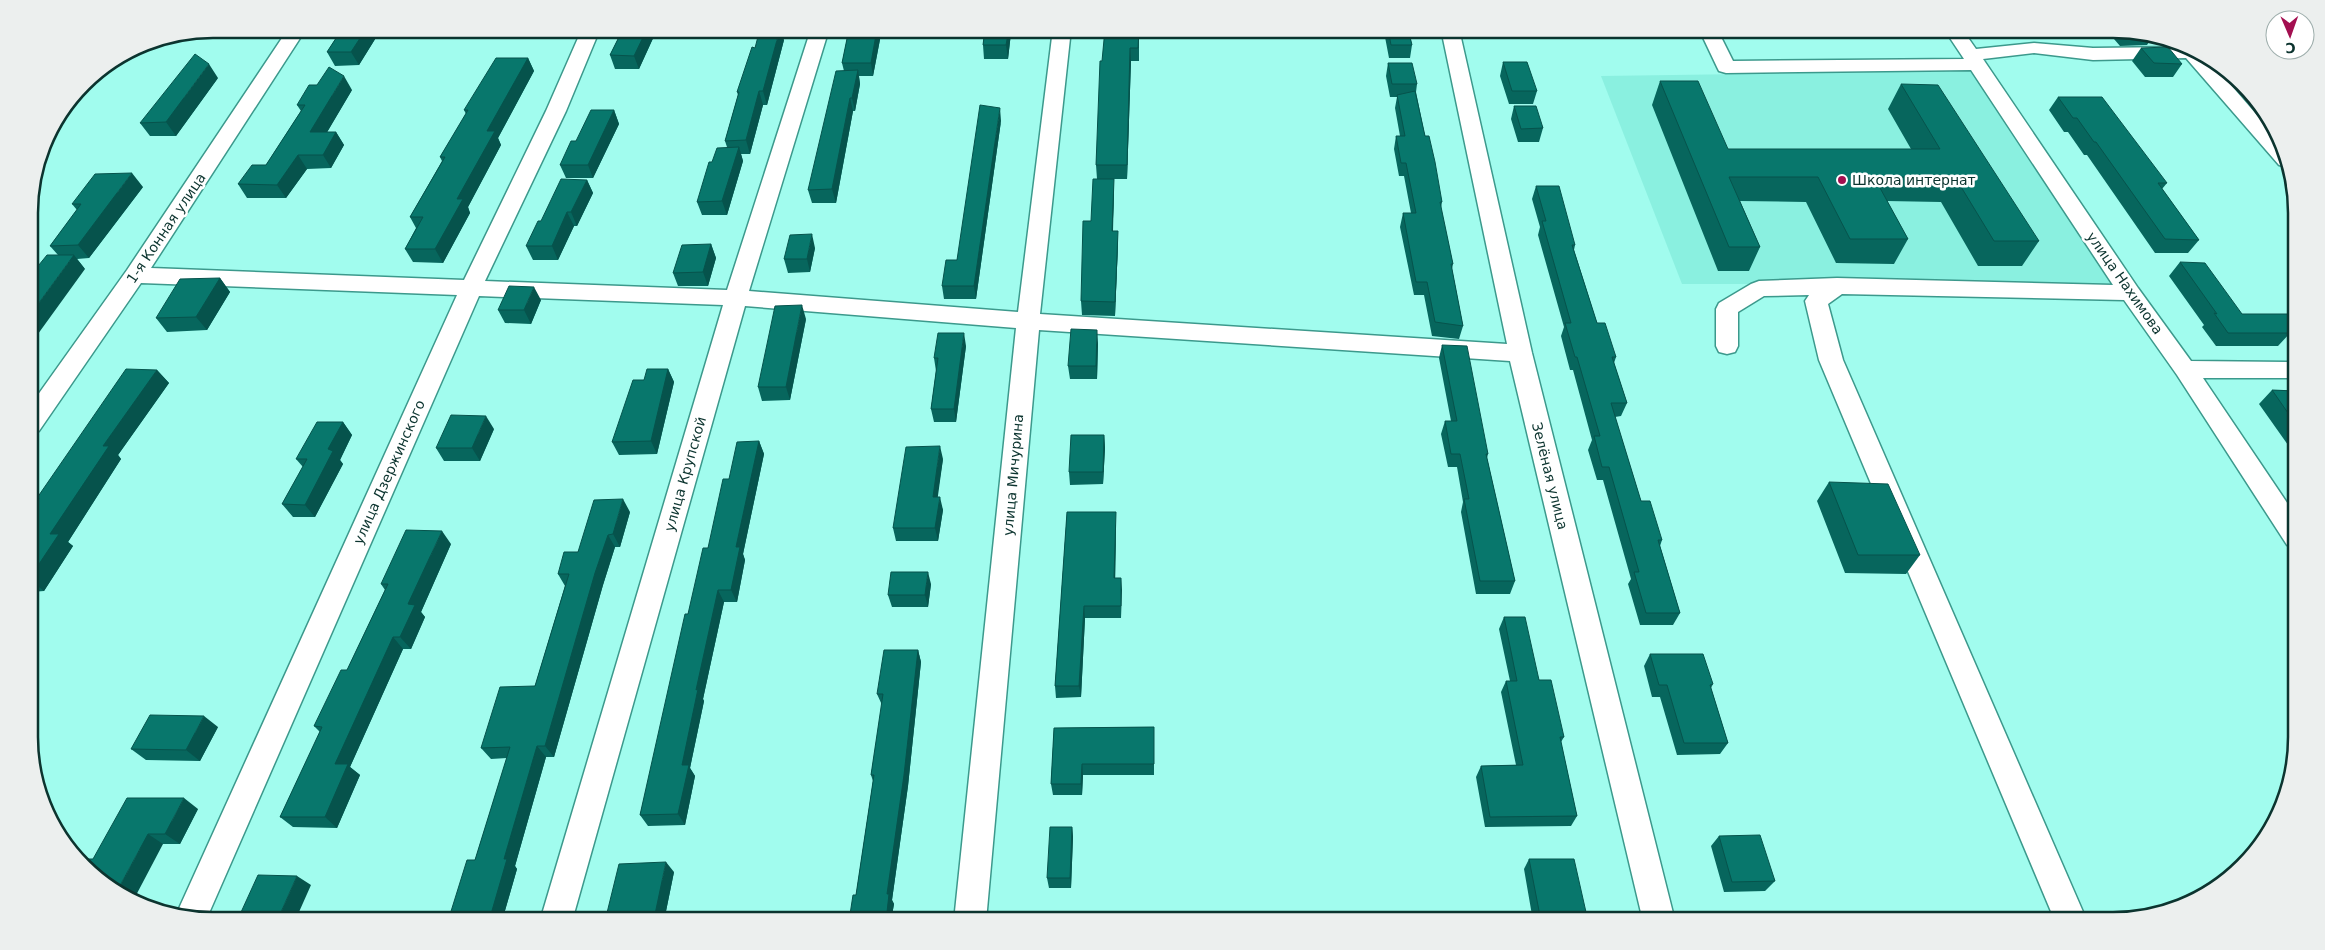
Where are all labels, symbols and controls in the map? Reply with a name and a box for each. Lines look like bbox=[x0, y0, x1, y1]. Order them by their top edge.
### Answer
north arrow bbox=[2265, 10, 2315, 60]
text: С bbox=[2285, 40, 2296, 56]
street label: 1-я Конная улица bbox=[123, 170, 209, 286]
place label: Школа интернат bbox=[1852, 172, 1976, 188]
marker: Школа интернат bbox=[1836, 174, 1848, 186]
street label: улица Нахимова bbox=[2084, 229, 2166, 337]
street label: улица Дзержинского bbox=[350, 397, 428, 547]
street label: улица Мичурина bbox=[1000, 413, 1026, 537]
street label: улица Крупской bbox=[661, 415, 709, 533]
street label: Зелёная улица bbox=[1529, 421, 1571, 531]

